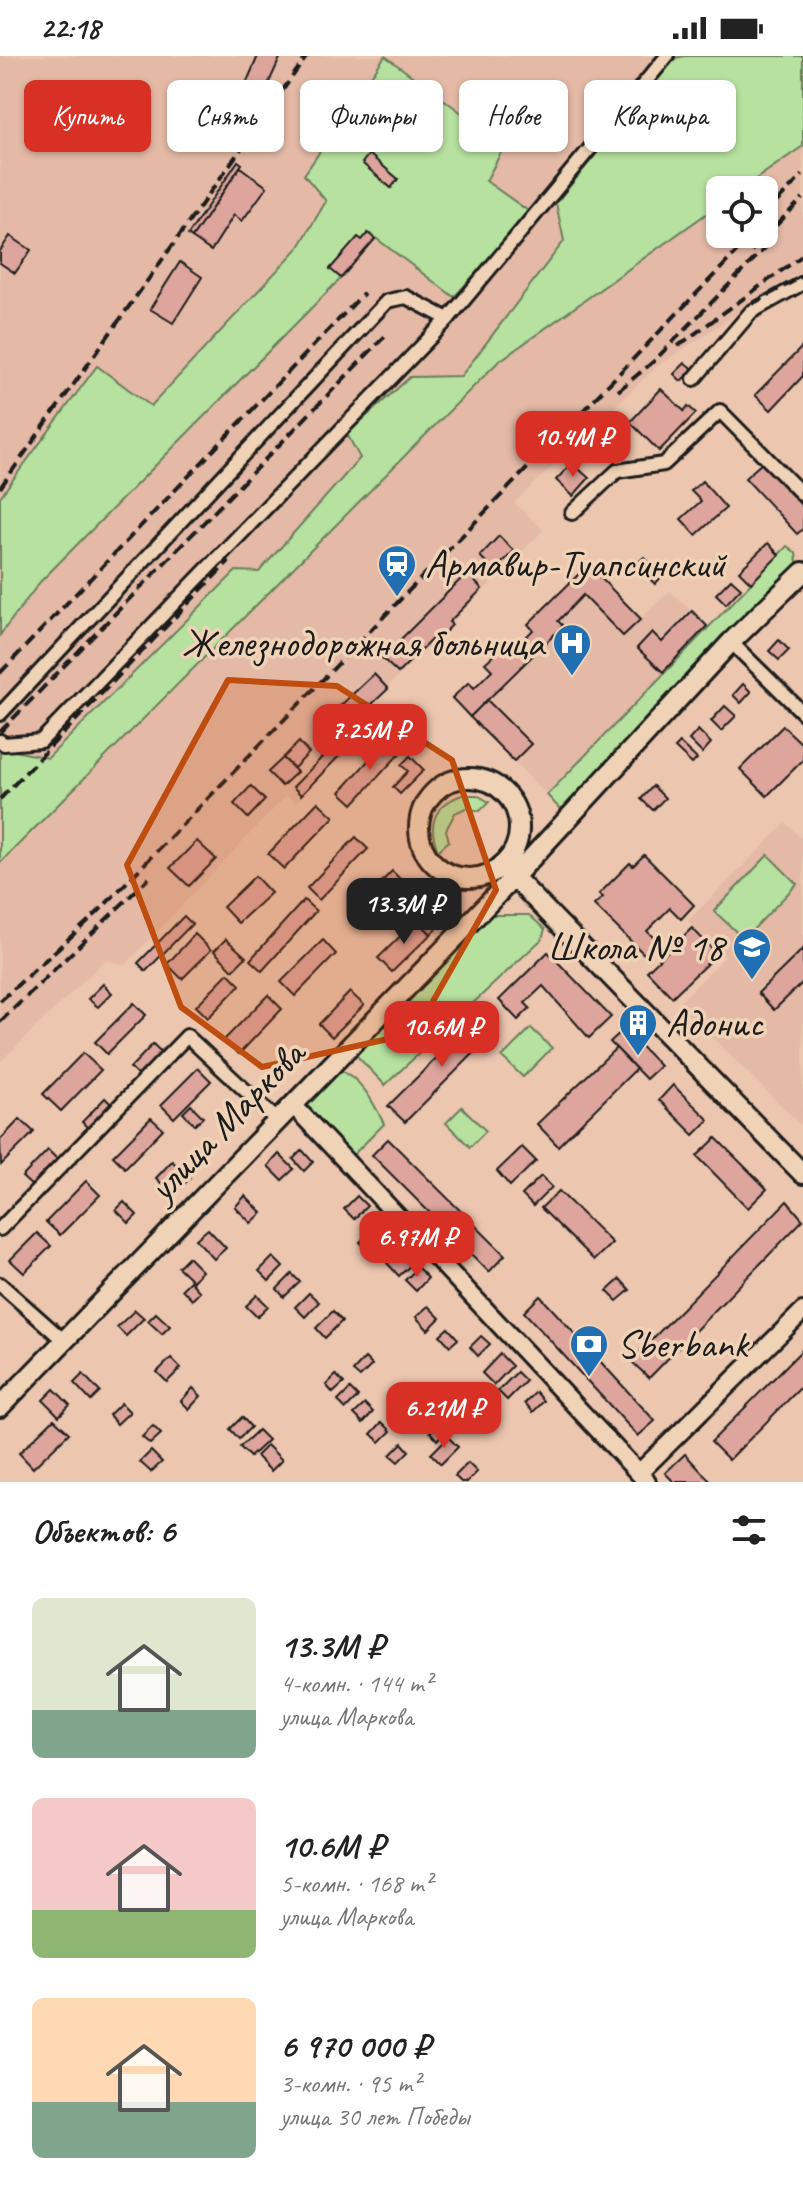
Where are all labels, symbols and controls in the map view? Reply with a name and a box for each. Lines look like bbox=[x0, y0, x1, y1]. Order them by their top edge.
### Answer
text: 22:18 bbox=[40, 9, 100, 47]
chip: Купить bbox=[24, 80, 151, 152]
chip: Снять bbox=[167, 80, 284, 152]
chip: Фильтры bbox=[300, 80, 443, 152]
chip: Новое bbox=[459, 80, 568, 152]
chip: Квартира bbox=[584, 80, 736, 152]
map controls bbox=[706, 176, 778, 248]
button: locate bbox=[706, 176, 778, 248]
pin: 10.4M ₽ bbox=[499, 411, 647, 479]
text: 10.4M ₽ bbox=[534, 420, 612, 453]
place label: Армавир-Туапсинский bbox=[425, 539, 728, 589]
station icon: Армавир-Туапсинский bbox=[376, 543, 418, 598]
place label: Железнодорожная больница bbox=[182, 618, 547, 668]
hospital icon: Железнодорожная больница bbox=[551, 622, 593, 677]
pin: 7.25M ₽ bbox=[296, 704, 444, 772]
text: 7.25M ₽ bbox=[331, 713, 409, 746]
pin: 13.3M ₽ bbox=[330, 878, 478, 946]
text: 13.3M ₽ bbox=[365, 887, 443, 920]
place label: Школа № 18 bbox=[547, 922, 728, 972]
school or university icon: Школа № 18 bbox=[731, 926, 773, 981]
place label: Адонис bbox=[666, 998, 764, 1048]
pin: 10.6M ₽ bbox=[368, 1001, 516, 1069]
building icon: Адонис bbox=[617, 1002, 659, 1057]
text: 10.6M ₽ bbox=[402, 1010, 482, 1043]
street label: улица Маркова bbox=[136, 1027, 318, 1213]
pin: 6.97M ₽ bbox=[343, 1211, 491, 1279]
text: 6.97M ₽ bbox=[377, 1220, 457, 1253]
place label: Sberbank bbox=[617, 1319, 750, 1369]
bank icon: Sberbank bbox=[568, 1323, 610, 1378]
pin: 6.21M ₽ bbox=[370, 1382, 518, 1450]
text: 6.21M ₽ bbox=[404, 1391, 484, 1424]
icon: filters bbox=[727, 1508, 771, 1552]
text: Объектов: 6 bbox=[32, 1509, 175, 1552]
text: 13.3M ₽ bbox=[280, 1624, 383, 1667]
icon: home bbox=[96, 1630, 192, 1726]
text: 4-комн. · 144 m² bbox=[280, 1667, 432, 1700]
text: улица Маркова bbox=[280, 1700, 413, 1733]
text: 10.6M ₽ bbox=[280, 1824, 384, 1867]
icon: home bbox=[96, 1830, 192, 1926]
text: 5-комн. · 168 m² bbox=[280, 1867, 432, 1900]
text: улица Маркова bbox=[280, 1900, 413, 1933]
text: 6 970 000 ₽ bbox=[280, 2024, 430, 2067]
icon: home bbox=[96, 2030, 192, 2126]
text: 3-комн. · 95 m² bbox=[280, 2067, 420, 2100]
text: улица 30 лет Победы bbox=[280, 2100, 470, 2133]

